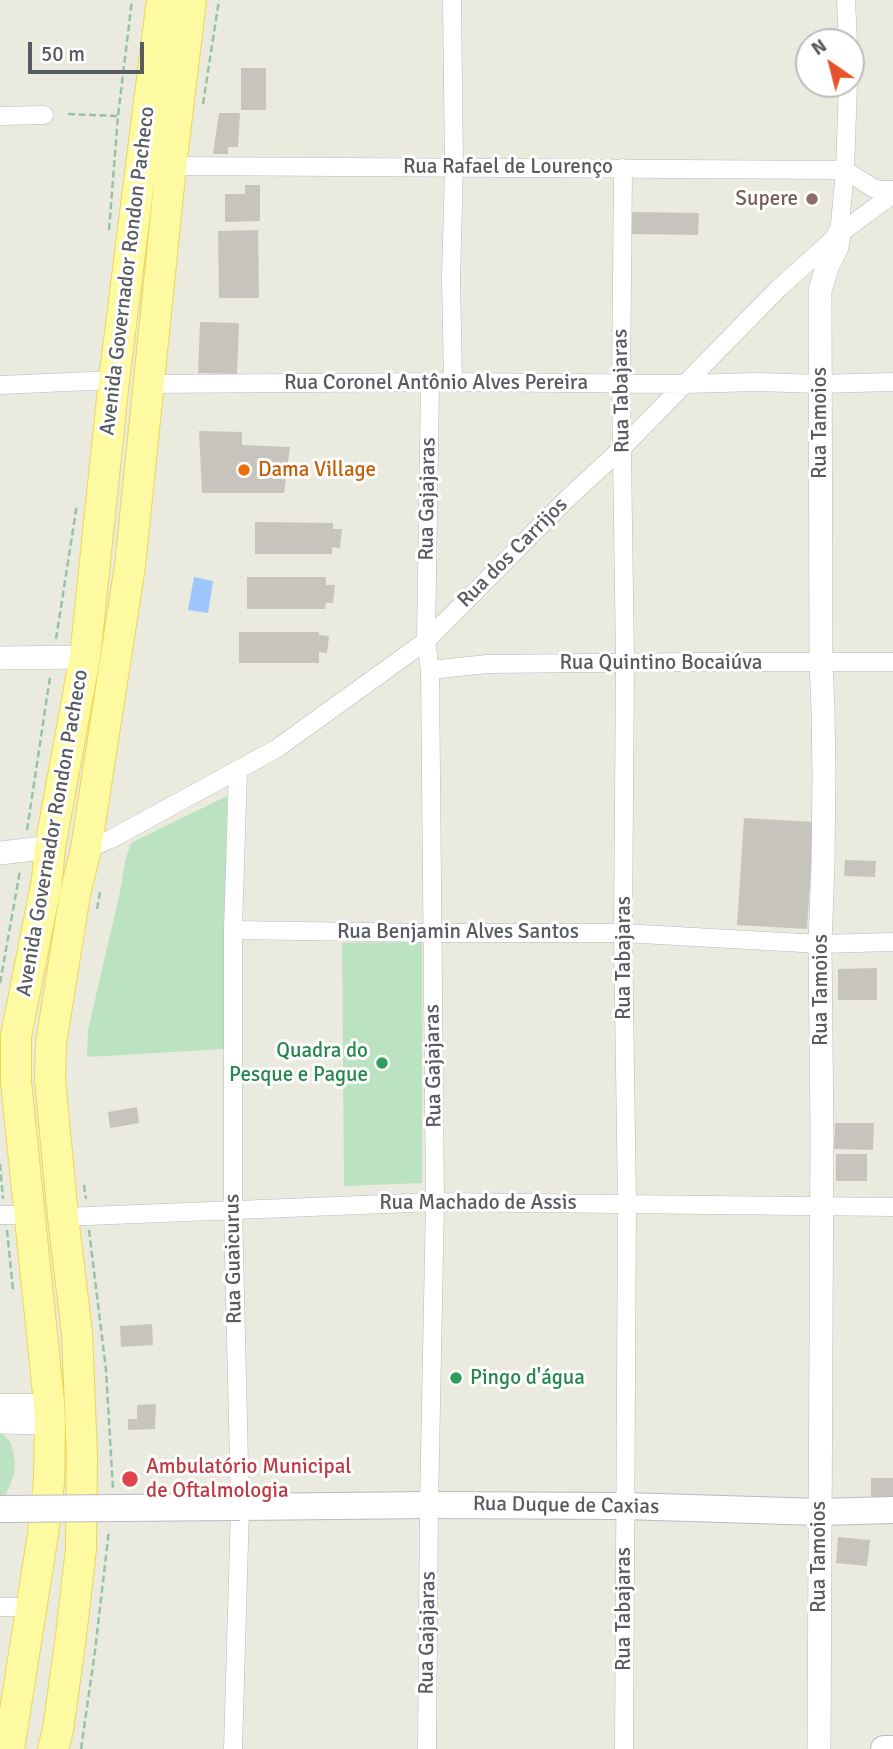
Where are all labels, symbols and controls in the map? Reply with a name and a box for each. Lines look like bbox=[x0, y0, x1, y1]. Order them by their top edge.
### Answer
scale bar bbox=[32, 28, 147, 72]
north arrow bbox=[795, 28, 865, 98]
text: N bbox=[807, 34, 831, 61]
text: 50 m bbox=[41, 41, 85, 67]
street label: Avenida Governador Rondon Pacheco bbox=[95, 105, 161, 437]
street label: Rua Rafael de Lourenço bbox=[403, 154, 613, 180]
place label: Supere bbox=[735, 186, 798, 212]
marker: Supere bbox=[804, 191, 820, 207]
street label: Rua Tabajaras bbox=[608, 329, 636, 453]
street label: Rua Tamoios bbox=[807, 367, 833, 479]
street label: Rua Coronel Antônio Alves Pereira bbox=[284, 370, 588, 396]
street label: Rua Gajajaras bbox=[414, 437, 442, 561]
place label: Dama Village bbox=[258, 457, 376, 483]
marker: Dama Village bbox=[236, 462, 252, 478]
street label: Rua dos Carrijos bbox=[453, 493, 573, 613]
street label: Rua Quintino Bocaiúva bbox=[560, 650, 762, 676]
street label: Avenida Governador Rondon Pacheco bbox=[12, 668, 94, 998]
street label: Rua Tabajaras bbox=[611, 896, 637, 1020]
street label: Rua Benjamin Alves Santos bbox=[337, 919, 579, 945]
street label: Rua Tamoios bbox=[808, 934, 834, 1046]
street label: Rua Gajajaras bbox=[420, 1004, 448, 1128]
place label: Quadra do Pesque e Pague bbox=[229, 1038, 368, 1088]
marker: Quadra do Pesque e Pague bbox=[374, 1055, 390, 1071]
street label: Rua Machado de Assis bbox=[379, 1190, 577, 1216]
street label: Rua Guaicurus bbox=[220, 1194, 248, 1324]
place label: Pingo d'água bbox=[470, 1365, 585, 1391]
marker: Pingo d'água bbox=[448, 1370, 464, 1386]
place label: Ambulatório Municipal de Oftalmologia bbox=[146, 1454, 351, 1504]
marker: Ambulatório Municipal de Oftalmologia bbox=[120, 1469, 140, 1489]
street label: Rua Duque de Caxias bbox=[473, 1492, 659, 1520]
street label: Rua Tamoios bbox=[806, 1501, 832, 1613]
street label: Rua Tabajaras bbox=[611, 1547, 637, 1671]
street label: Rua Gajajaras bbox=[414, 1571, 442, 1695]

